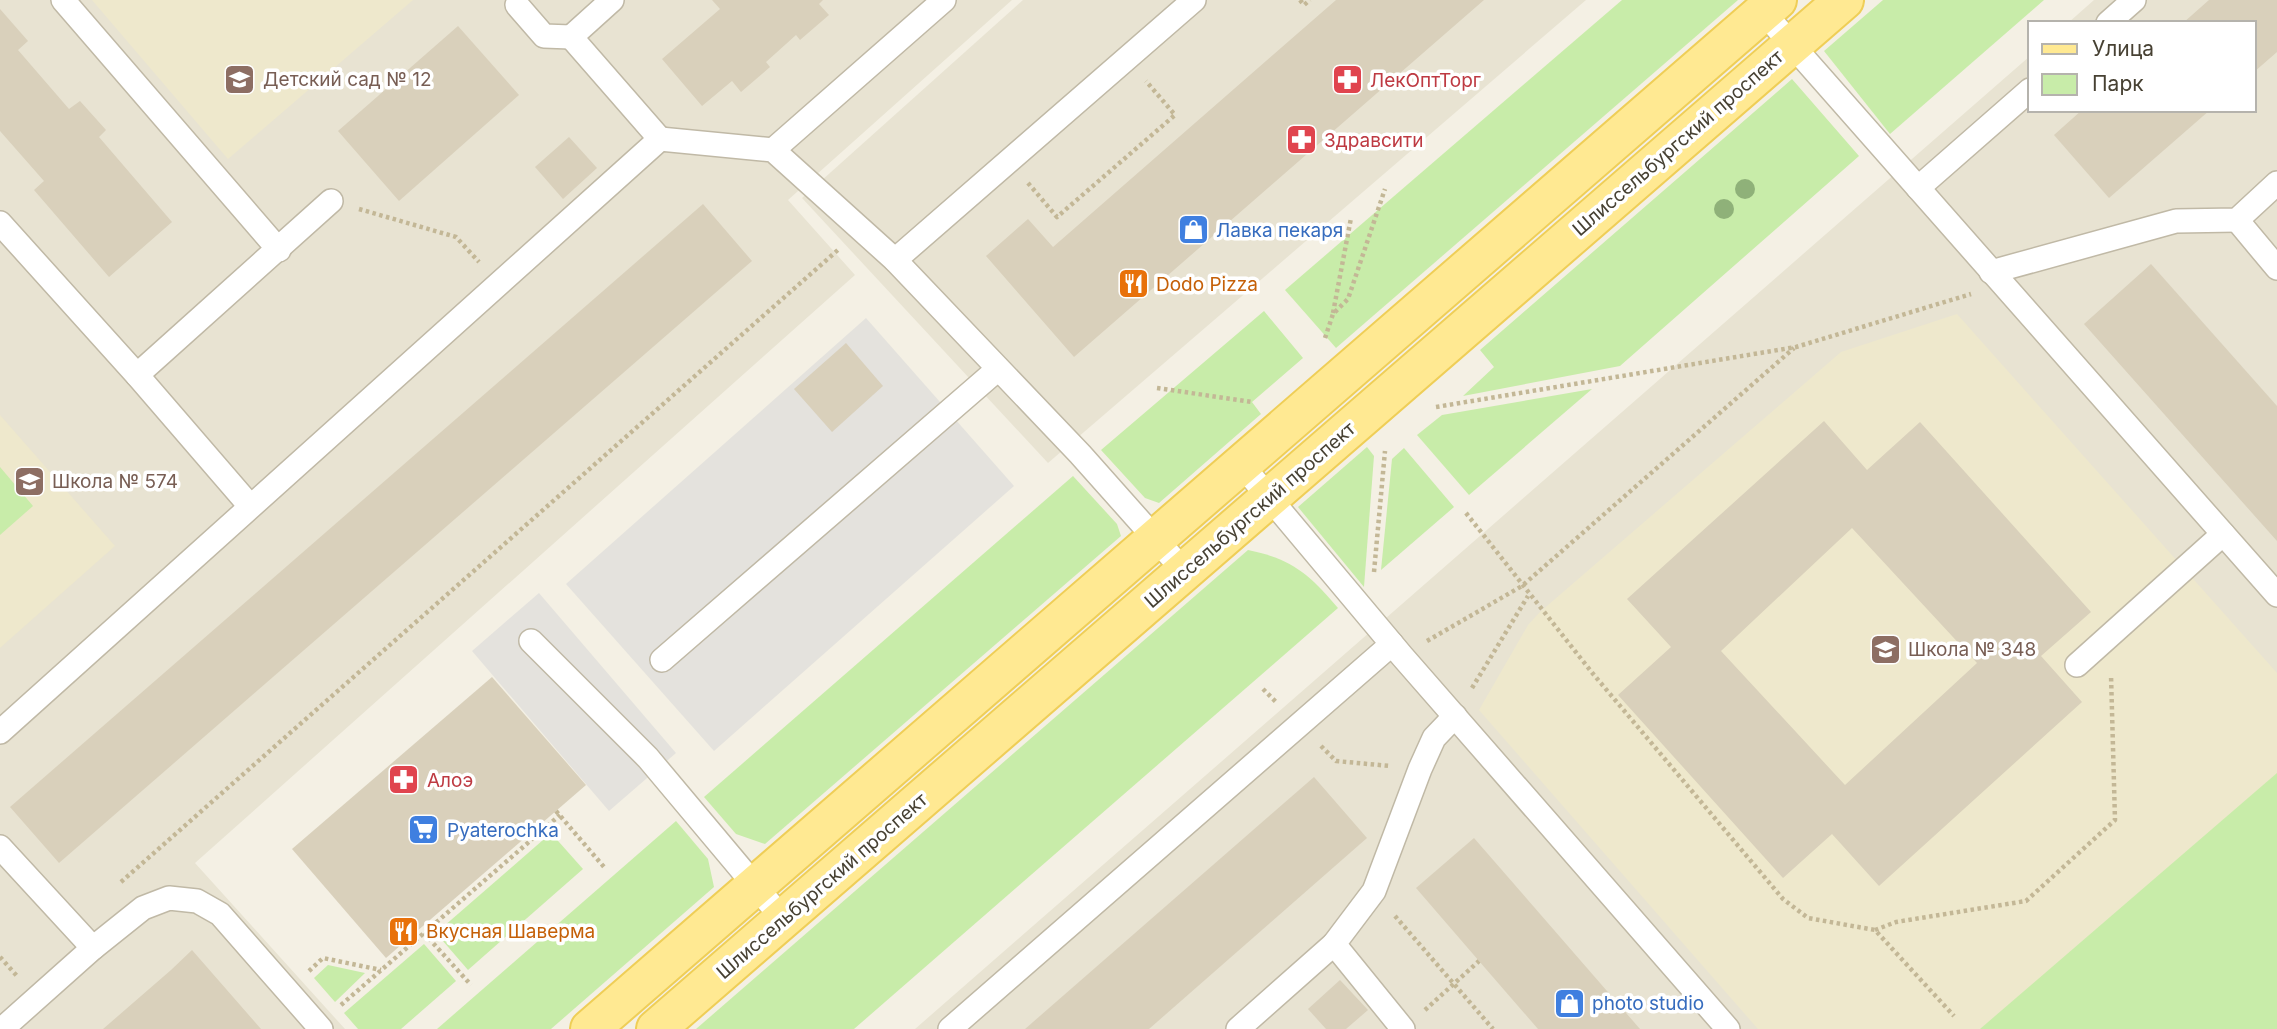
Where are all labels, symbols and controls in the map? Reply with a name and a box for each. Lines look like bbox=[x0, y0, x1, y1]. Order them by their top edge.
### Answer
legend bbox=[2028, 21, 2256, 112]
text: Улица bbox=[2092, 36, 2154, 61]
street label: Шлиссельбургский проспект bbox=[1568, 45, 1788, 241]
school or university icon: Детский сад № 12 bbox=[223, 62, 257, 96]
pharmacy icon: ЛекОптТорг bbox=[1330, 63, 1364, 97]
place label: Детский сад № 12 bbox=[263, 68, 432, 91]
place label: ЛекОптТорг bbox=[1370, 69, 1481, 92]
text: Парк bbox=[2092, 71, 2144, 96]
pharmacy icon: Здравсити bbox=[1284, 123, 1318, 157]
place label: Здравсити bbox=[1324, 129, 1423, 152]
shop icon: Лавка пекаря bbox=[1176, 213, 1210, 247]
place label: Лавка пекаря bbox=[1216, 219, 1343, 242]
restaurant icon: Dodo Pizza bbox=[1116, 267, 1150, 301]
place label: Dodo Pizza bbox=[1156, 273, 1258, 296]
street label: Шлиссельбургский проспект bbox=[1140, 417, 1360, 613]
school or university icon: Школа № 574 bbox=[12, 464, 46, 498]
place label: Школа № 574 bbox=[52, 470, 178, 493]
school or university icon: Школа № 348 bbox=[1868, 632, 1902, 666]
place label: Школа № 348 bbox=[1908, 638, 2036, 661]
pharmacy icon: Алоэ bbox=[387, 763, 421, 797]
place label: Алоэ bbox=[427, 769, 473, 792]
street label: Шлиссельбургский проспект bbox=[712, 788, 932, 984]
supermarket icon: Pyaterochka bbox=[407, 813, 441, 847]
place label: Pyaterochka bbox=[447, 819, 559, 842]
restaurant icon: Вкусная Шаверма bbox=[386, 914, 420, 948]
place label: Вкусная Шаверма bbox=[426, 920, 595, 943]
shop icon: photo studio bbox=[1552, 986, 1586, 1020]
place label: photo studio bbox=[1592, 992, 1704, 1015]

